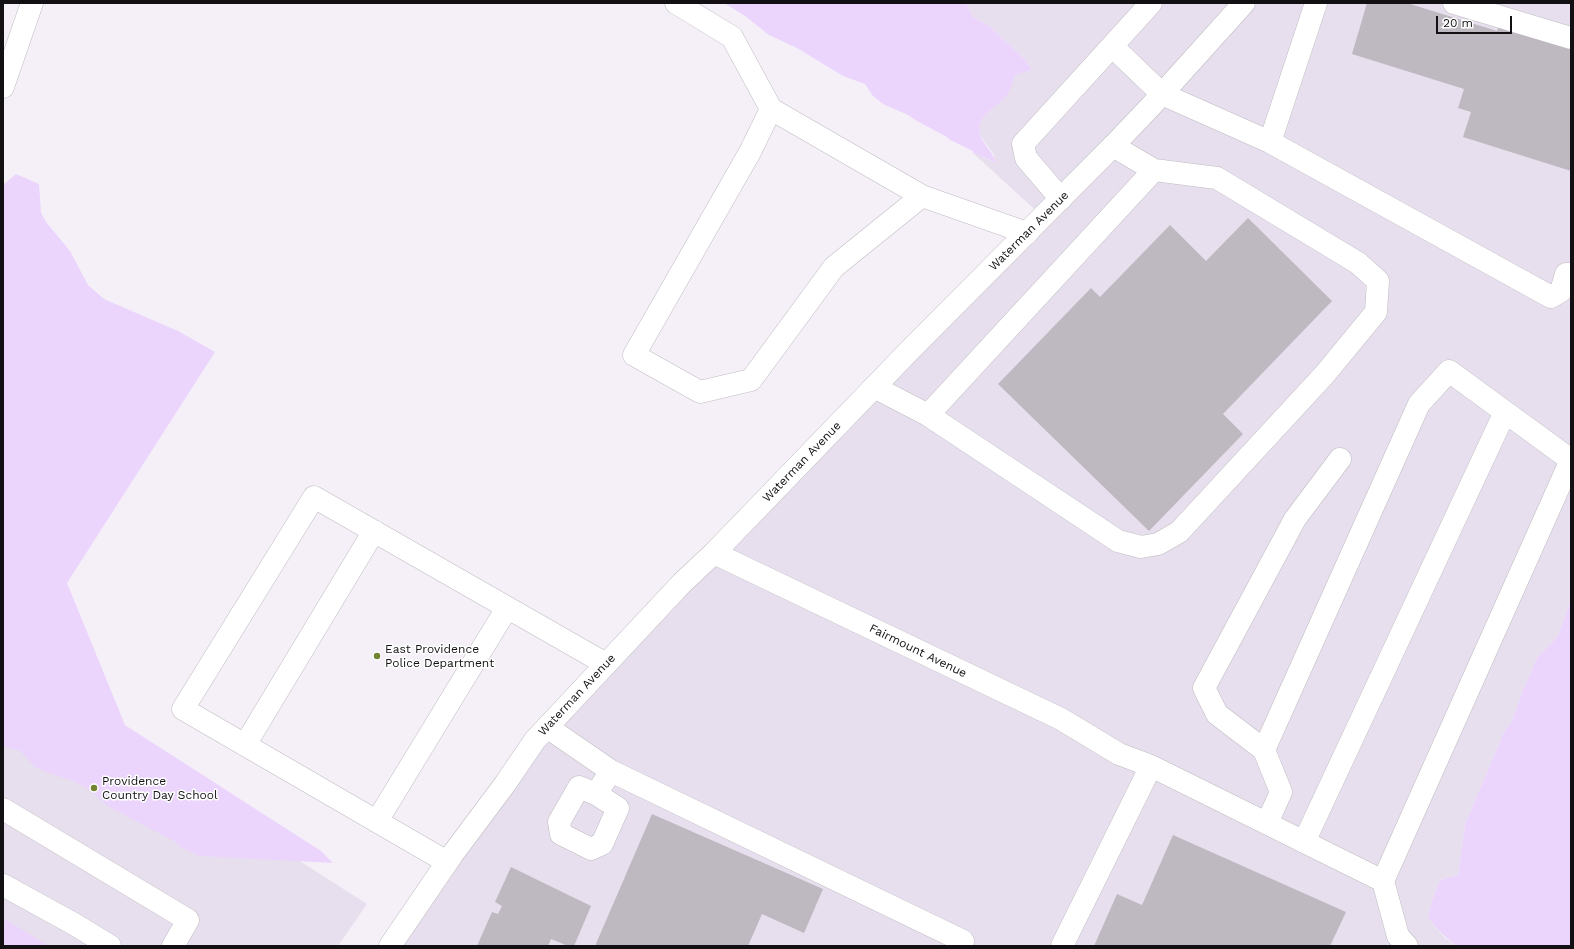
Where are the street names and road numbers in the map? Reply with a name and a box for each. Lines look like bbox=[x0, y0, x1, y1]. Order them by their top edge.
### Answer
street label: Waterman Avenue bbox=[986, 188, 1072, 274]
street label: Waterman Avenue bbox=[760, 419, 844, 505]
street label: Fairmount Avenue bbox=[867, 621, 969, 681]
street label: Waterman Avenue bbox=[535, 651, 619, 739]

